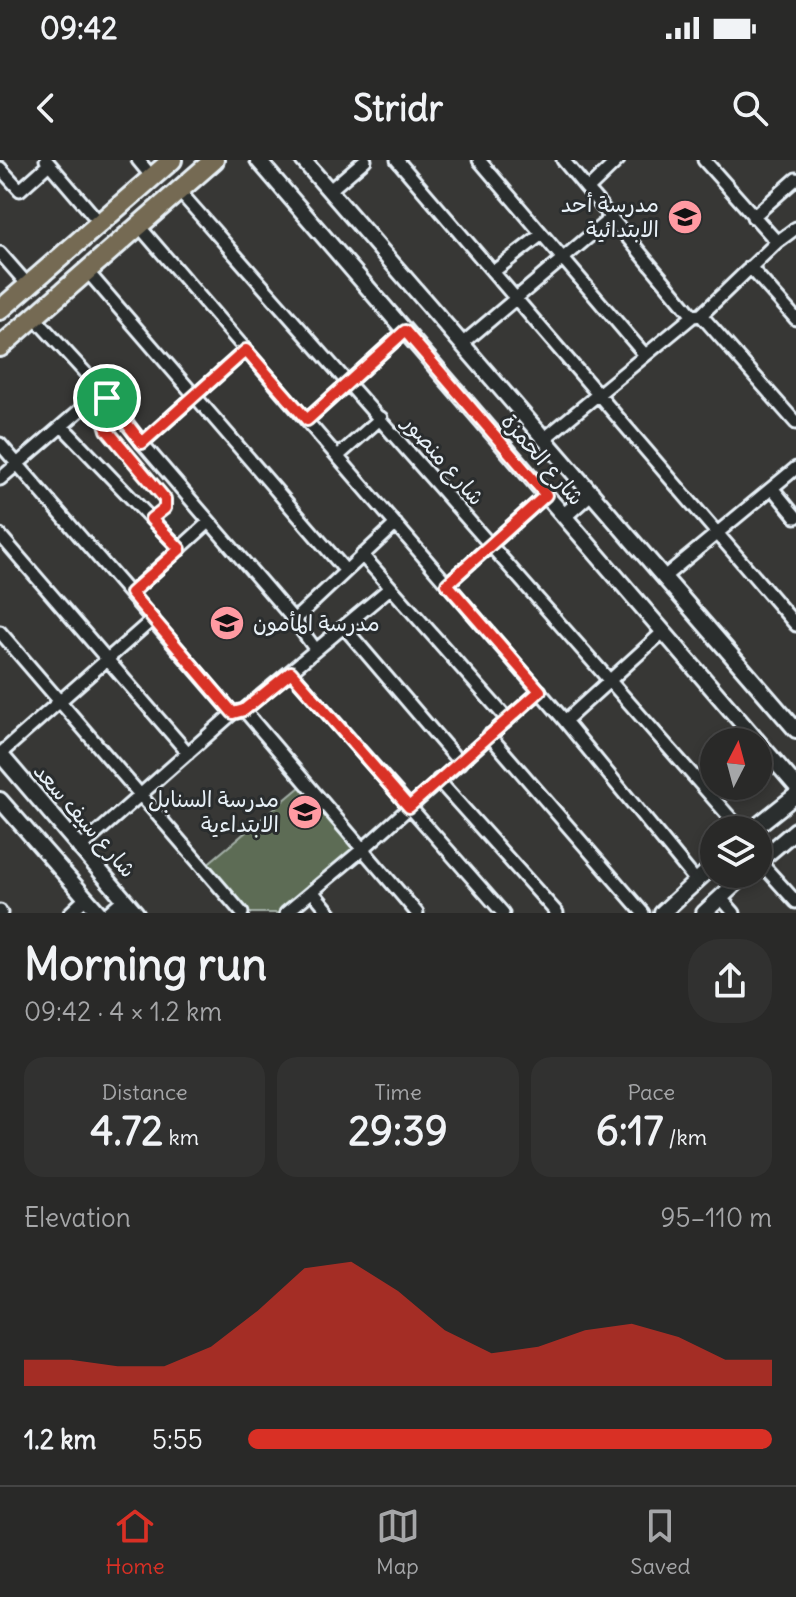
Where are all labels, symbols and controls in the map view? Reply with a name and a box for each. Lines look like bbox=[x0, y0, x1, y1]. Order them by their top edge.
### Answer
text: 09:42 bbox=[40, 9, 118, 47]
icon: back bbox=[24, 86, 68, 130]
text: Stridr bbox=[353, 86, 443, 131]
icon: search bbox=[728, 86, 772, 130]
place label: مدرسة أحد الابتدائية bbox=[561, 190, 659, 243]
school or university icon: مدرسة أحد الابتدائية bbox=[666, 198, 704, 236]
pin bbox=[73, 364, 141, 432]
icon: arrive bbox=[85, 376, 129, 420]
street label: شارع الحمزة bbox=[494, 407, 591, 512]
street label: شارع منصور bbox=[395, 408, 491, 512]
school or university icon: مدرسة المأمون bbox=[208, 604, 246, 642]
place label: مدرسة المأمون bbox=[253, 609, 380, 637]
north arrow bbox=[700, 728, 772, 800]
map controls bbox=[700, 728, 772, 888]
street label: شارع سيف سعد bbox=[26, 757, 142, 884]
place label: مدرسة السنابل الابتداءية bbox=[148, 785, 279, 838]
school or university icon: مدرسة السنابل الابتداءية bbox=[286, 793, 324, 831]
button: layers bbox=[700, 816, 772, 888]
text: Morning run bbox=[24, 937, 267, 992]
button: share bbox=[688, 939, 772, 1023]
text: 09:42 · 4 × 1.2 km bbox=[24, 995, 222, 1028]
text: Distance bbox=[102, 1078, 188, 1106]
text: Time bbox=[374, 1078, 422, 1106]
text: Pace bbox=[627, 1078, 675, 1106]
text: 4.72 bbox=[90, 1106, 163, 1156]
text: 29:39 bbox=[348, 1106, 448, 1156]
text: 6:17 bbox=[596, 1106, 663, 1156]
text: km bbox=[163, 1123, 199, 1151]
text: /km bbox=[663, 1123, 707, 1151]
text: Elevation bbox=[24, 1201, 131, 1234]
text: 95–110 m bbox=[661, 1201, 772, 1234]
text: 1.2 km bbox=[24, 1423, 96, 1456]
text: 5:55 bbox=[152, 1423, 203, 1456]
tab: Home bbox=[105, 1504, 165, 1580]
tab: Map bbox=[376, 1504, 420, 1580]
tab: Saved bbox=[630, 1504, 691, 1580]

